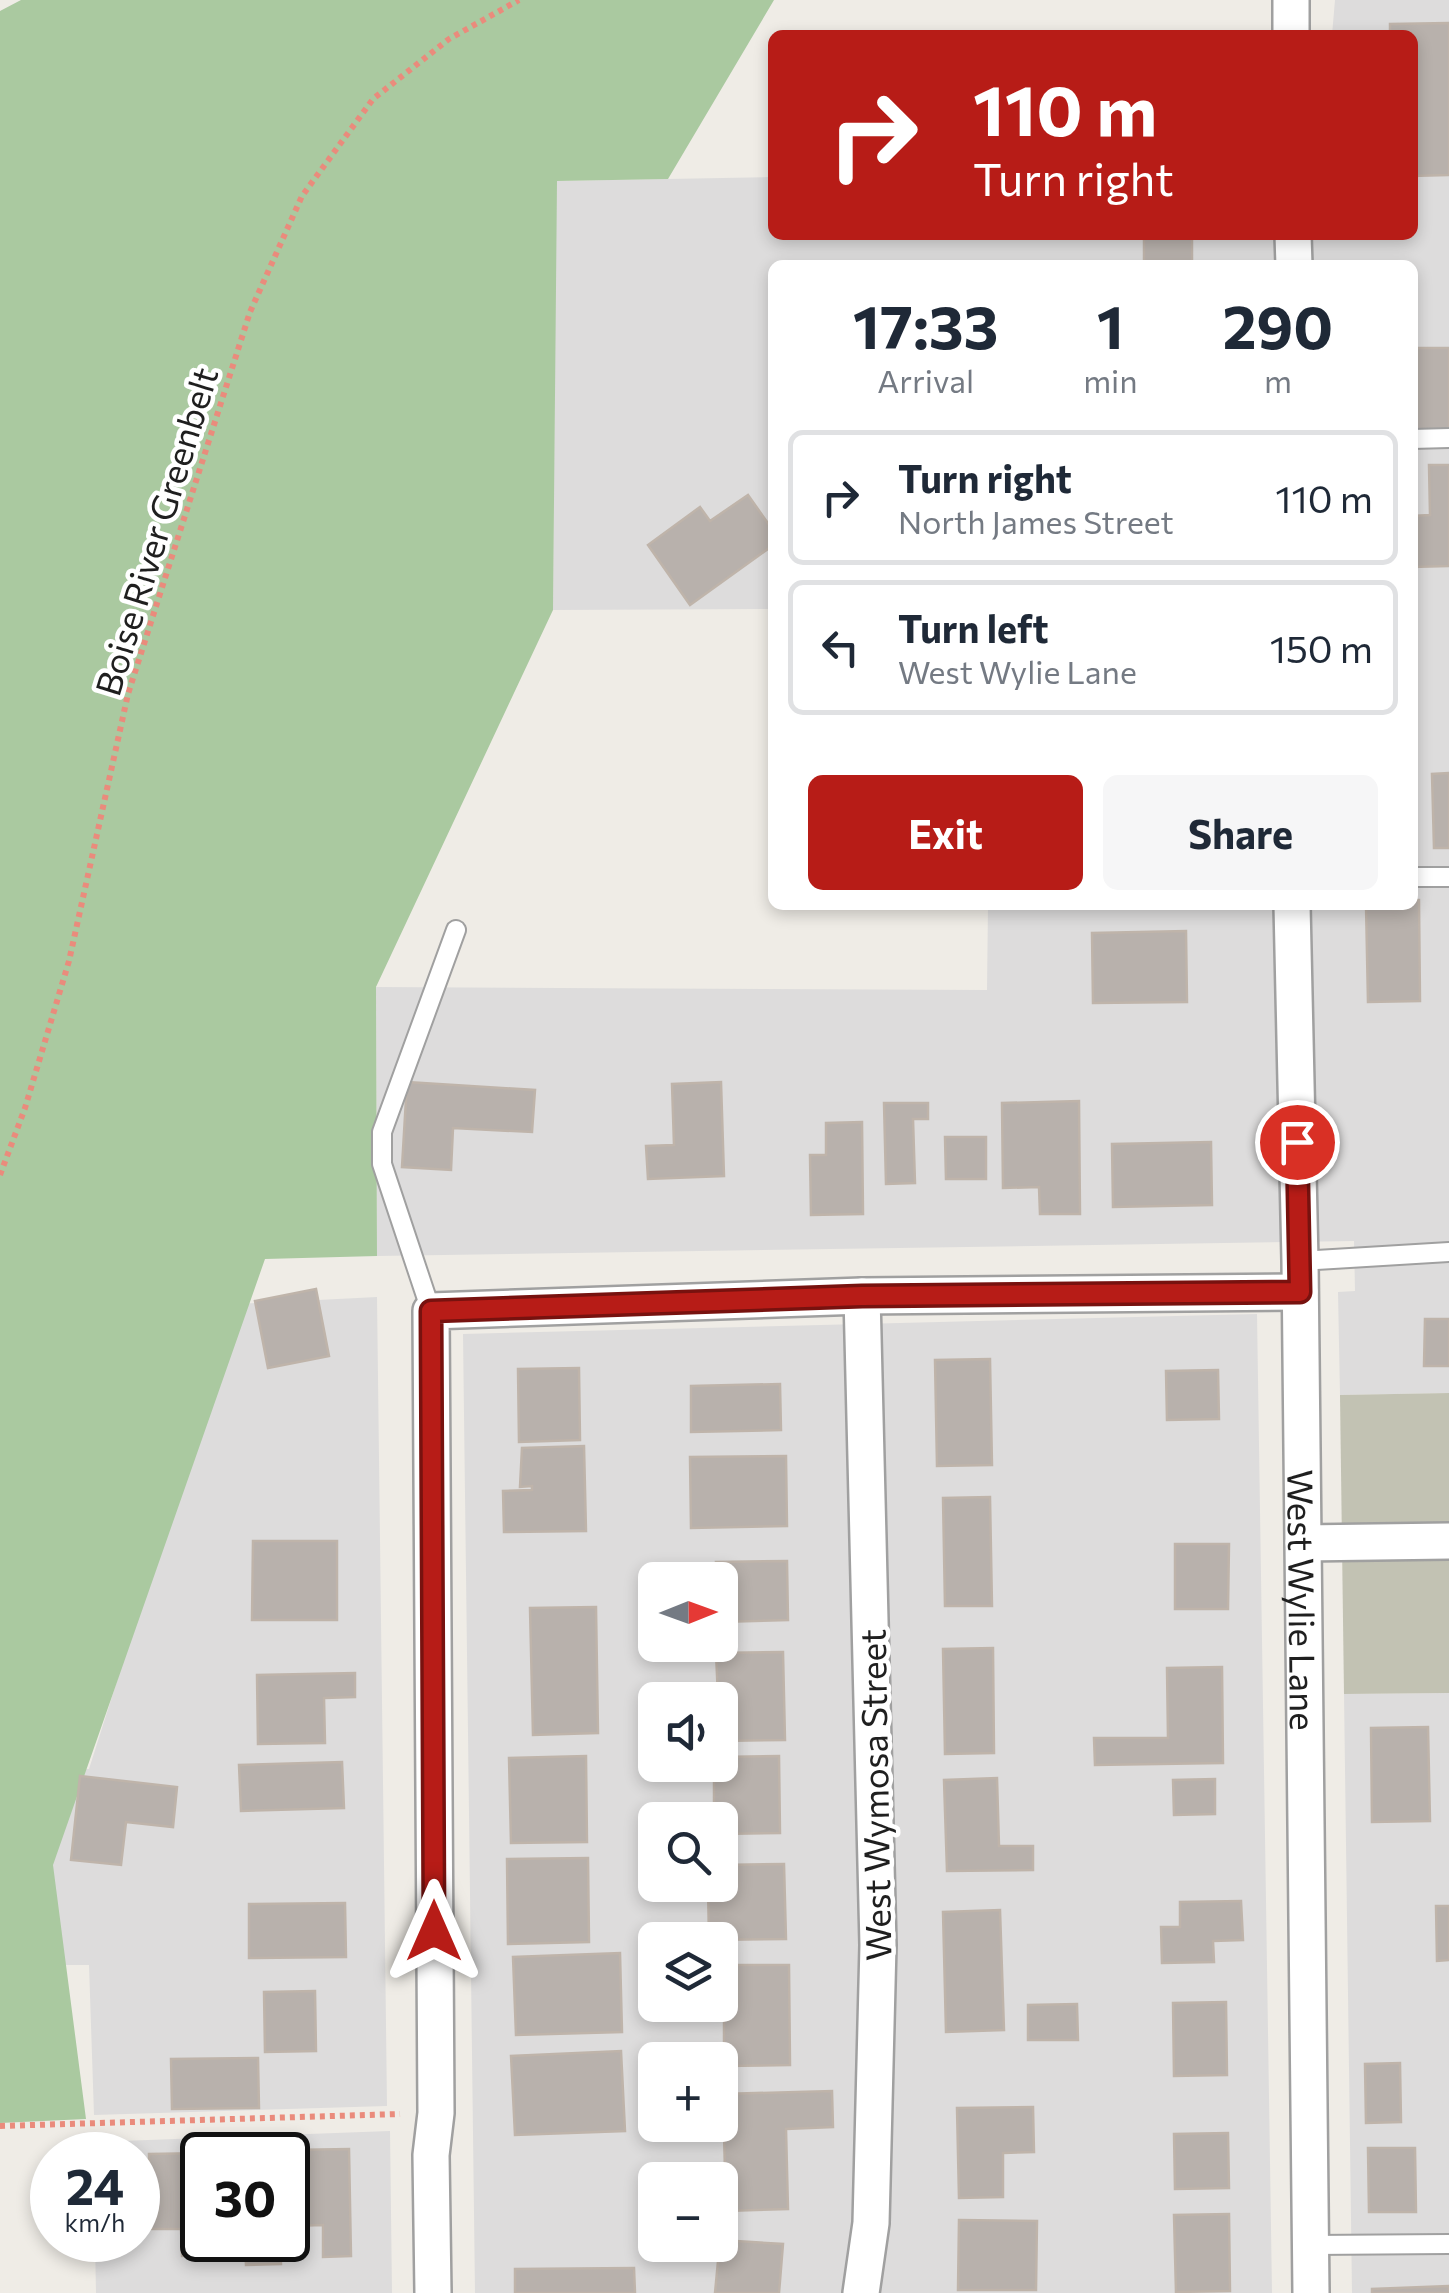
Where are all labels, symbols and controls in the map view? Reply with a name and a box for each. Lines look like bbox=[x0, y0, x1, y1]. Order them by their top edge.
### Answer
text: 110 m bbox=[973, 65, 1157, 150]
icon: right bbox=[808, 70, 938, 200]
text: Turn right bbox=[973, 150, 1174, 205]
text: 17:33 bbox=[853, 288, 998, 361]
text: 1 bbox=[1097, 288, 1124, 361]
text: 290 bbox=[1223, 288, 1333, 361]
text: Arrival bbox=[877, 360, 974, 400]
text: min bbox=[1083, 360, 1138, 400]
text: m bbox=[1264, 360, 1292, 400]
street label: Boise River Greenbelt bbox=[85, 362, 225, 700]
text: Turn right bbox=[898, 454, 1072, 501]
icon: right bbox=[813, 470, 868, 525]
text: 110 m bbox=[1275, 474, 1373, 521]
text: North James Street bbox=[898, 501, 1174, 541]
text: Turn left bbox=[898, 604, 1049, 651]
icon: left bbox=[813, 620, 868, 675]
text: 150 m bbox=[1270, 624, 1373, 671]
text: West Wylie Lane bbox=[898, 651, 1137, 691]
button: Exit bbox=[808, 775, 1083, 890]
button: Share bbox=[1103, 775, 1378, 890]
pin bbox=[1255, 1100, 1340, 1185]
icon: arrive bbox=[1270, 1115, 1325, 1170]
street label: West Wylie Lane bbox=[1281, 1469, 1327, 1731]
north arrow bbox=[638, 1562, 738, 1662]
map controls bbox=[638, 1562, 738, 2262]
street label: West Wymosa Street bbox=[850, 1629, 898, 1961]
button: sound bbox=[638, 1682, 738, 1782]
button: search bbox=[638, 1802, 738, 1902]
position arrow bbox=[382, 1879, 486, 1983]
button: layers bbox=[638, 1922, 738, 2022]
button: + bbox=[638, 2042, 738, 2142]
speed limit sign: 30 bbox=[180, 2132, 310, 2262]
text: 24 bbox=[66, 2154, 124, 2215]
button: − bbox=[638, 2162, 738, 2262]
text: km/h bbox=[65, 2207, 125, 2237]

